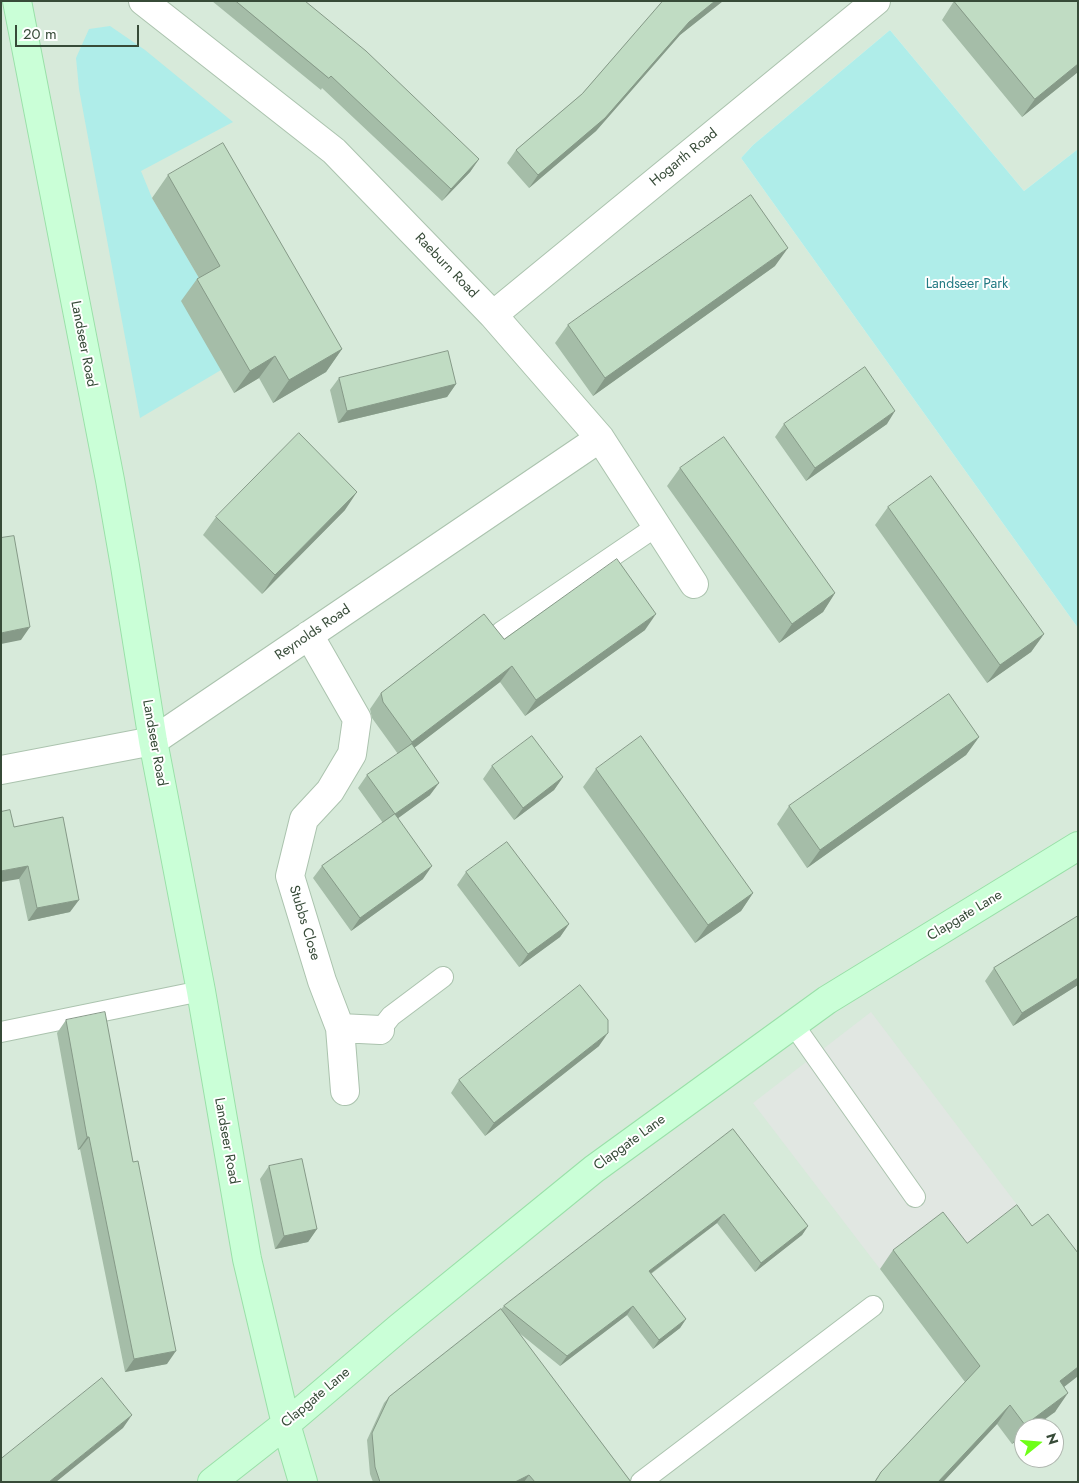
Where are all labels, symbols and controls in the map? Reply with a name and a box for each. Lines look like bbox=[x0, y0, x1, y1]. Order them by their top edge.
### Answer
scale bar bbox=[18, 15, 141, 47]
text: 20 m bbox=[23, 23, 57, 45]
street label: Hogarth Road bbox=[647, 126, 721, 190]
street label: Raeburn Road bbox=[411, 230, 481, 302]
park label: Landseer Park bbox=[926, 277, 1008, 293]
street label: Landseer Road bbox=[66, 299, 100, 389]
street label: Reynolds Road bbox=[272, 602, 354, 664]
street label: Landseer Road bbox=[138, 698, 170, 788]
street label: Stubbs Close bbox=[285, 883, 323, 963]
street label: Clapgate Lane bbox=[924, 887, 1006, 945]
street label: Landseer Road bbox=[210, 1096, 242, 1186]
street label: Clapgate Lane bbox=[591, 1111, 669, 1175]
street label: Clapgate Lane bbox=[278, 1364, 354, 1432]
north arrow bbox=[1014, 1418, 1064, 1468]
text: N bbox=[1041, 1431, 1064, 1447]

